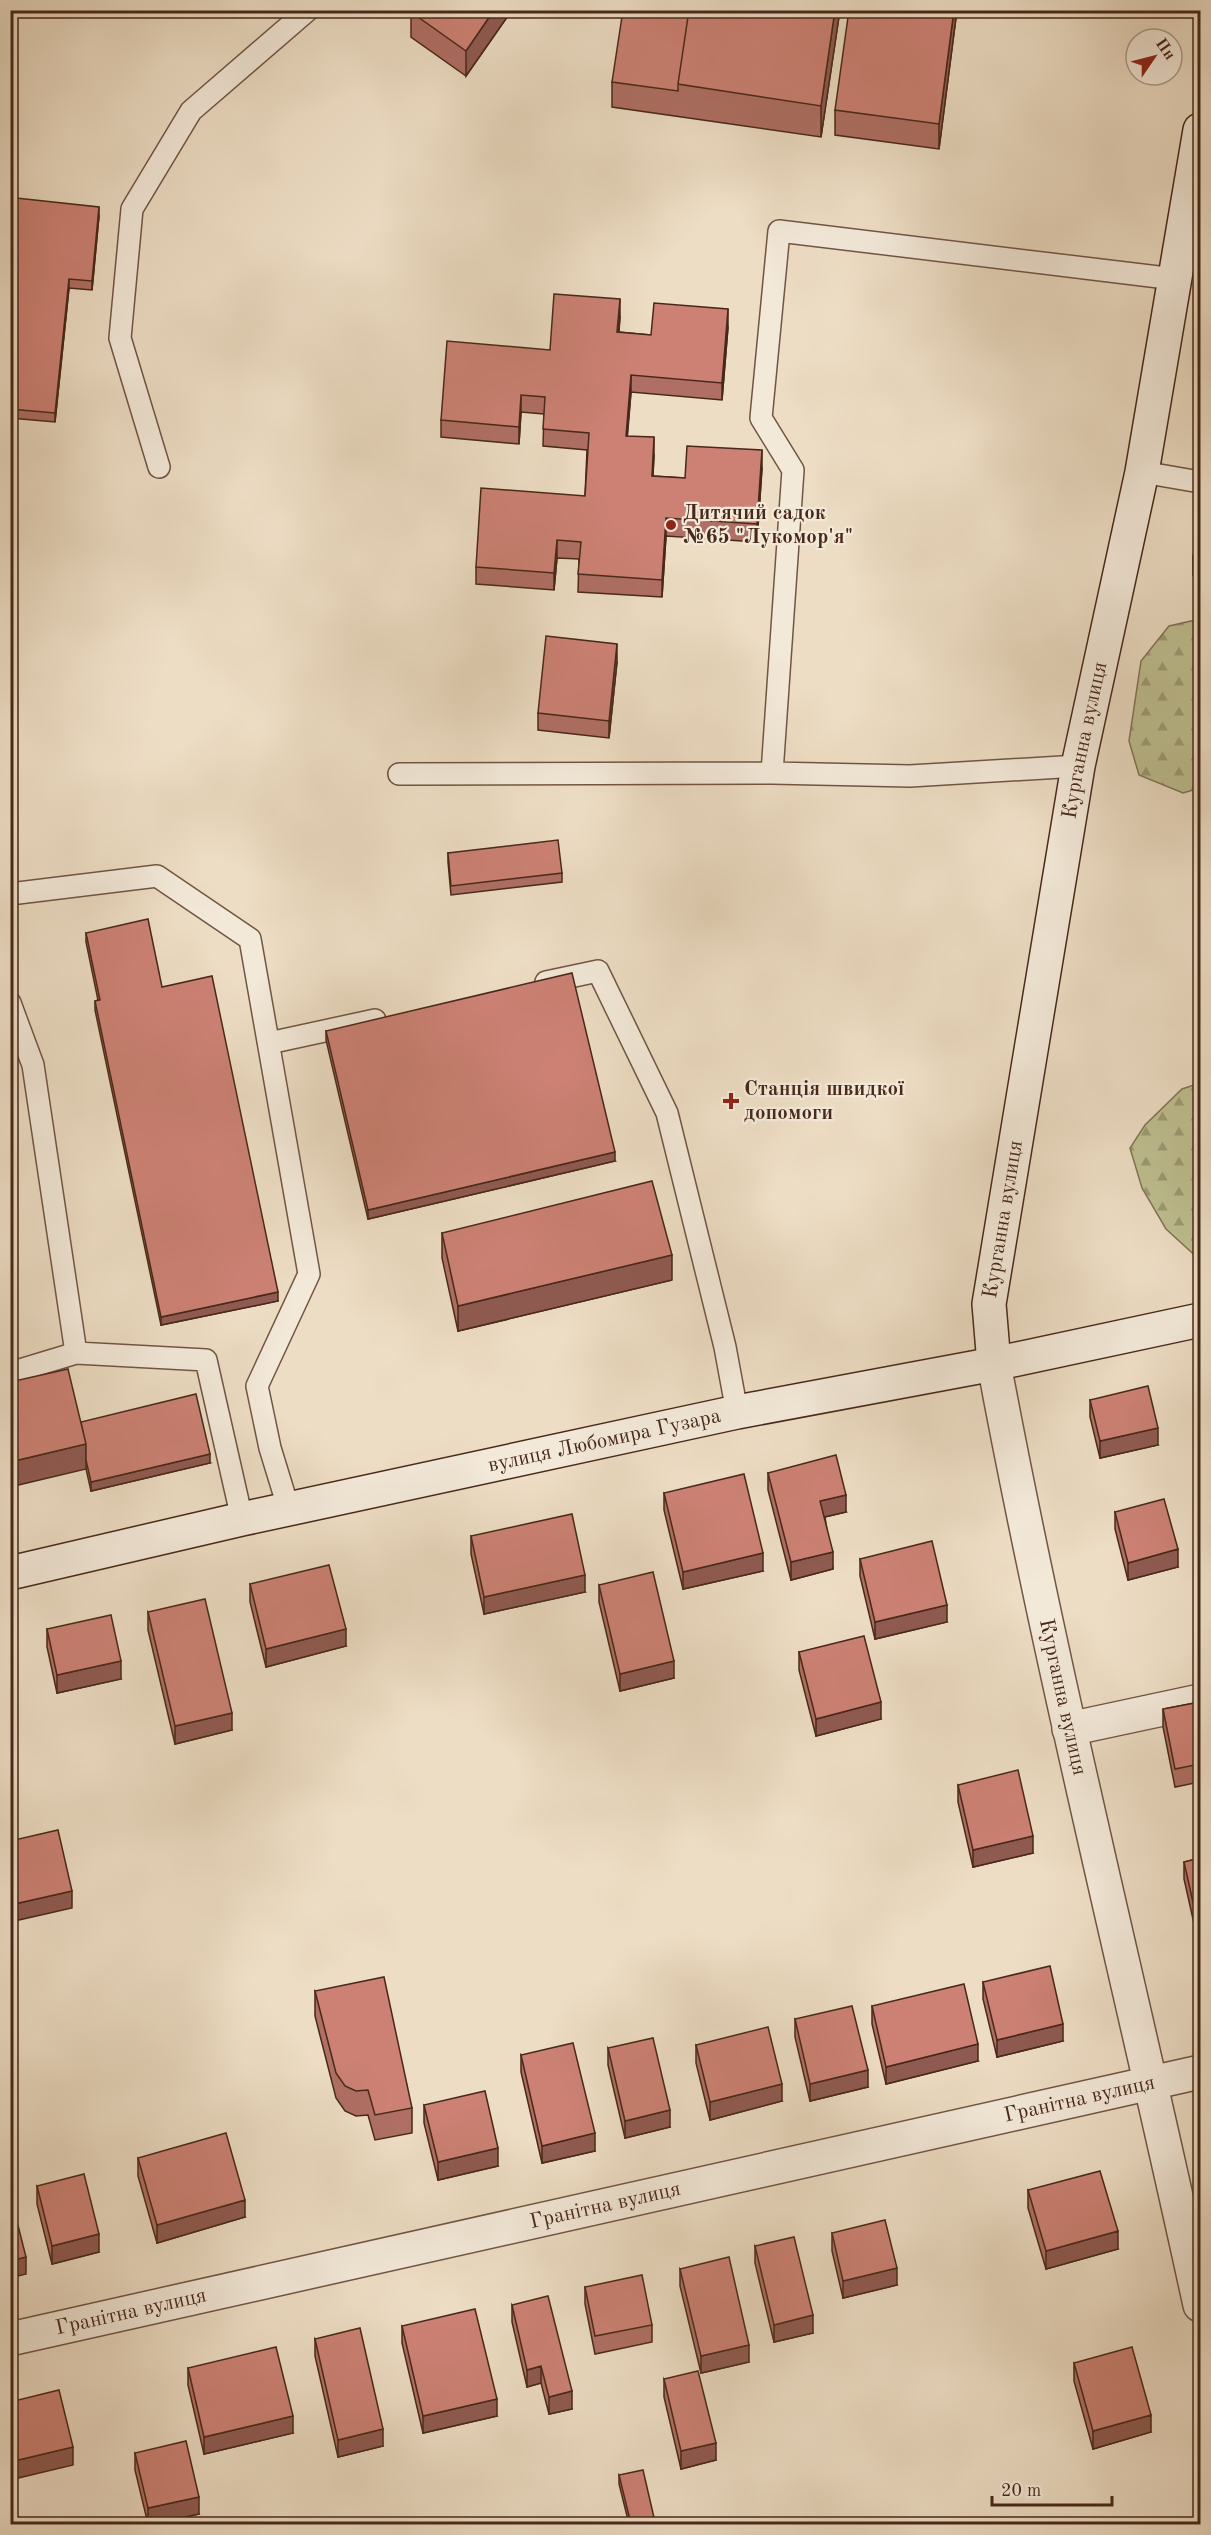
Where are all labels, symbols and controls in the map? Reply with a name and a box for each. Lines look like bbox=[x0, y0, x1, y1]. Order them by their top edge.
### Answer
north arrow bbox=[1124, 27, 1184, 87]
text: Пн bbox=[1152, 36, 1178, 63]
place label: Дитячий садок №65 "Лукомор'я" bbox=[683, 503, 853, 548]
marker: Дитячий садок №65 "Лукомор'я" bbox=[664, 518, 678, 532]
street label: Курганна вулиця bbox=[1059, 660, 1111, 820]
place label: Станція швидкої допомоги bbox=[744, 1079, 905, 1124]
marker: Станція швидкої допомоги bbox=[722, 1092, 740, 1110]
street label: Курганна вулиця bbox=[980, 1139, 1026, 1300]
street label: вулиця Любомира Гузара bbox=[486, 1405, 723, 1476]
street label: Курганна вулиця bbox=[1035, 1617, 1090, 1777]
street label: Гранітна вулиця bbox=[1002, 2072, 1157, 2126]
street label: Гранітна вулиця bbox=[528, 2178, 683, 2233]
street label: Гранітна вулиця bbox=[53, 2285, 209, 2339]
scale bar bbox=[992, 2469, 1112, 2507]
text: 20 m bbox=[1001, 2482, 1041, 2500]

